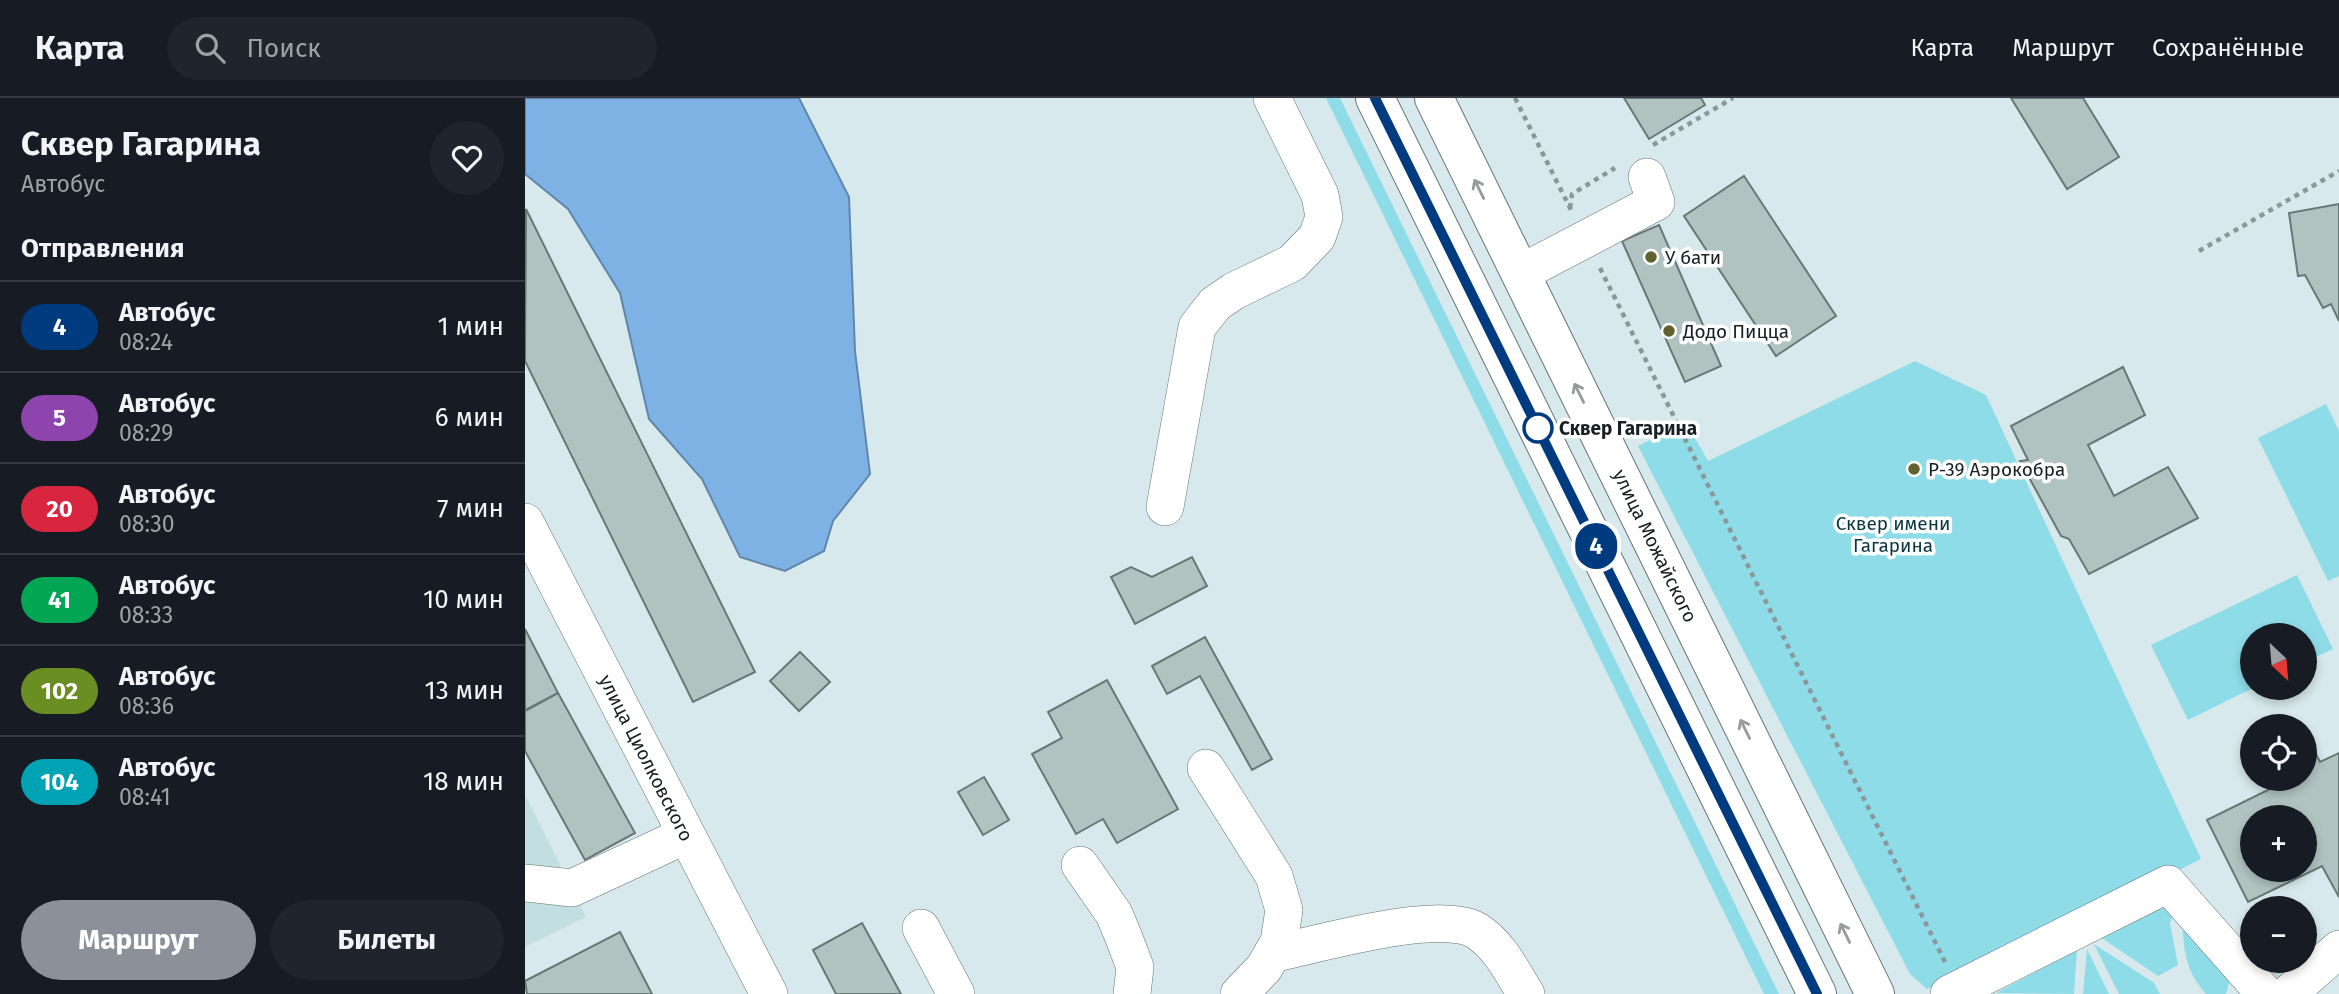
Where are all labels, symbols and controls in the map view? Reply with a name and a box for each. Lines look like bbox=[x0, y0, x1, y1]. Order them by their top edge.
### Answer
search box bbox=[167, 17, 657, 80]
text: Карта bbox=[35, 28, 125, 68]
icon: search bbox=[191, 29, 229, 67]
text: Поиск bbox=[247, 33, 321, 64]
text: Карта bbox=[1911, 34, 1974, 62]
text: Маршрут bbox=[2012, 34, 2114, 62]
text: Сохранённые bbox=[2152, 34, 2304, 62]
button: heart bbox=[430, 121, 504, 195]
text: Сквер Гагарина bbox=[21, 124, 261, 164]
text: Автобус bbox=[21, 170, 105, 198]
one-way arrow bbox=[1472, 179, 1485, 200]
text: Отправления bbox=[21, 233, 184, 264]
place label: У бати bbox=[1665, 246, 1721, 269]
marker: У бати bbox=[1643, 249, 1659, 265]
text: Автобус bbox=[119, 297, 216, 328]
text: 1 мин bbox=[437, 311, 504, 342]
text: 4 bbox=[53, 313, 66, 341]
place label: Додо Пицца bbox=[1682, 320, 1789, 343]
marker: Додо Пицца bbox=[1661, 323, 1677, 339]
text: 08:24 bbox=[119, 328, 173, 356]
one-way arrow bbox=[1572, 383, 1586, 404]
text: Автобус bbox=[119, 388, 216, 419]
text: 6 мин bbox=[435, 402, 504, 433]
text: 5 bbox=[53, 404, 66, 432]
marker: Сквер Гагарина bbox=[1523, 413, 1553, 443]
place label: Сквер Гагарина bbox=[1559, 417, 1697, 440]
text: 08:29 bbox=[119, 419, 173, 447]
place label: P-39 Аэрокобра bbox=[1928, 458, 2065, 481]
marker: P-39 Аэрокобра bbox=[1906, 461, 1922, 477]
street label: улица Можайского bbox=[1608, 466, 1702, 626]
text: Автобус bbox=[119, 479, 216, 510]
text: 7 мин bbox=[437, 493, 504, 524]
text: 20 bbox=[46, 495, 73, 523]
text: 08:30 bbox=[119, 510, 175, 538]
park label: Сквер имени Гагарина bbox=[1836, 512, 1950, 557]
line badge: 4 bbox=[1573, 523, 1619, 569]
text: 4 bbox=[1589, 532, 1603, 560]
text: Автобус bbox=[119, 570, 216, 601]
text: 10 мин bbox=[423, 584, 504, 615]
text: 41 bbox=[48, 586, 71, 614]
text: 08:33 bbox=[119, 601, 173, 629]
north arrow bbox=[2240, 623, 2317, 700]
map controls bbox=[2240, 623, 2317, 973]
text: Автобус bbox=[119, 661, 216, 692]
street label: улица Циолковского bbox=[594, 671, 698, 845]
text: 13 мин bbox=[424, 675, 504, 706]
text: 102 bbox=[41, 677, 78, 705]
text: 08:36 bbox=[119, 692, 174, 720]
button: locate bbox=[2240, 714, 2317, 791]
one-way arrow bbox=[1737, 719, 1751, 740]
text: Автобус bbox=[119, 752, 216, 783]
text: 18 мин bbox=[423, 766, 504, 797]
text: 104 bbox=[40, 768, 79, 796]
text: 08:41 bbox=[119, 783, 171, 811]
button: + bbox=[2240, 805, 2317, 882]
button: − bbox=[2240, 896, 2317, 973]
button: Маршрут bbox=[21, 900, 256, 980]
button: Билеты bbox=[270, 900, 504, 980]
one-way arrow bbox=[1838, 923, 1852, 944]

